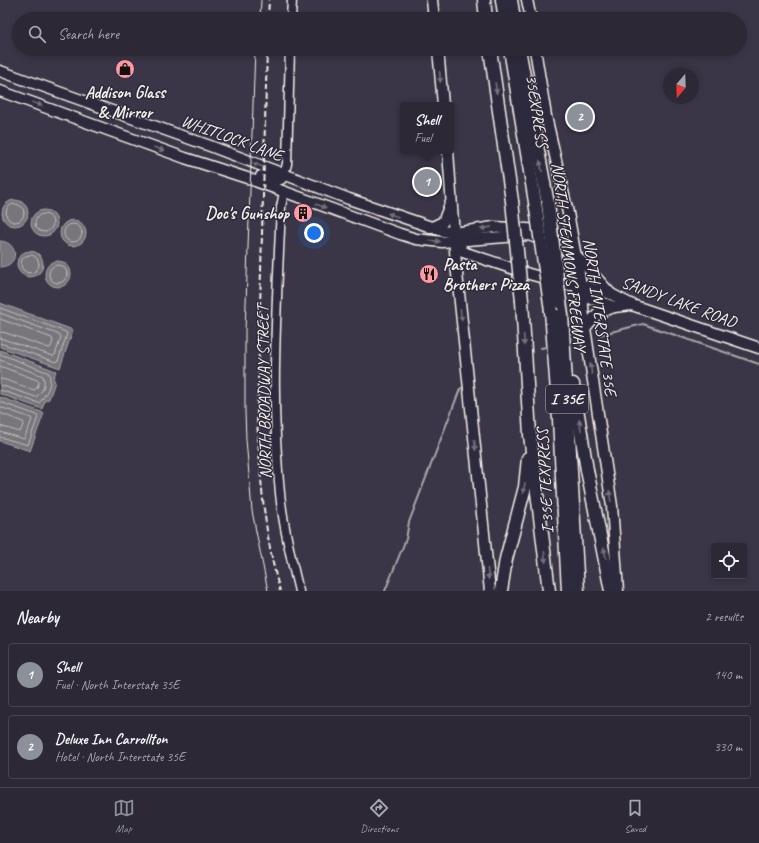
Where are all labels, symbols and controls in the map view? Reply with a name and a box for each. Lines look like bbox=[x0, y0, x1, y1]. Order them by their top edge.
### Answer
search box bbox=[12, 12, 747, 56]
icon: search bbox=[26, 23, 48, 45]
text: Search here bbox=[58, 25, 119, 44]
shop icon: Addison Glass & Mirror bbox=[114, 58, 136, 80]
north arrow bbox=[663, 68, 699, 104]
one-way arrow bbox=[437, 71, 444, 83]
street label: 35EXPRESS bbox=[521, 73, 554, 152]
place label: Addison Glass & Mirror bbox=[85, 82, 167, 123]
one-way arrow bbox=[493, 82, 499, 94]
one-way arrow bbox=[31, 102, 43, 108]
popup bbox=[400, 102, 454, 154]
pin: 2 bbox=[567, 102, 593, 132]
street label: WHITLOCK LANE bbox=[179, 110, 287, 167]
text: Shell bbox=[414, 111, 440, 130]
text: Fuel bbox=[414, 130, 431, 146]
one-way arrow bbox=[153, 146, 165, 152]
one-way arrow bbox=[538, 160, 544, 172]
street label: NORTH STEMMONS FREEWAY bbox=[547, 161, 591, 355]
one-way arrow bbox=[252, 162, 264, 168]
pin: 1 bbox=[414, 167, 440, 197]
building icon: Doc's Gunshop bbox=[292, 202, 314, 224]
place label: Doc's Gunshop bbox=[205, 203, 291, 224]
one-way arrow bbox=[315, 203, 327, 209]
one-way arrow bbox=[387, 212, 399, 218]
your location bbox=[304, 223, 324, 243]
one-way arrow bbox=[480, 225, 492, 231]
street label: NORTH INTERSTATE 35E bbox=[579, 237, 622, 399]
one-way arrow bbox=[429, 238, 441, 245]
place label: Pasta Brothers Pizza bbox=[443, 254, 531, 295]
restaurant icon: Pasta Brothers Pizza bbox=[418, 263, 440, 285]
street label: SANDY LAKE ROAD bbox=[619, 271, 741, 333]
street label: NORTH BROADWAY STREET bbox=[252, 302, 276, 479]
one-way arrow bbox=[458, 309, 465, 321]
one-way arrow bbox=[521, 334, 528, 346]
one-way arrow bbox=[588, 363, 594, 375]
road number: I 35E bbox=[546, 385, 588, 413]
one-way arrow bbox=[577, 419, 583, 431]
street label: I 35E TEXPRESS bbox=[532, 425, 558, 534]
one-way arrow bbox=[471, 439, 478, 451]
one-way arrow bbox=[521, 482, 527, 494]
one-way arrow bbox=[607, 490, 613, 502]
map controls bbox=[711, 543, 747, 579]
button: locate bbox=[711, 543, 747, 579]
one-way arrow bbox=[601, 546, 607, 559]
one-way arrow bbox=[542, 551, 548, 563]
one-way arrow bbox=[485, 568, 491, 580]
text: Nearby bbox=[16, 607, 59, 628]
text: 2 results bbox=[705, 609, 743, 625]
text: Shell bbox=[55, 658, 80, 677]
text: 1 bbox=[27, 667, 33, 683]
text: 140 m bbox=[714, 667, 742, 683]
text: Fuel · North Interstate 35E bbox=[55, 677, 179, 693]
text: Deluxe Inn Carrollton bbox=[55, 730, 167, 749]
text: 2 bbox=[27, 739, 33, 755]
text: 330 m bbox=[714, 739, 742, 755]
text: Hotel · North Interstate 35E bbox=[55, 749, 185, 765]
tab: Map bbox=[113, 797, 135, 835]
tab: Directions bbox=[360, 797, 399, 835]
tab: Saved bbox=[624, 797, 646, 835]

